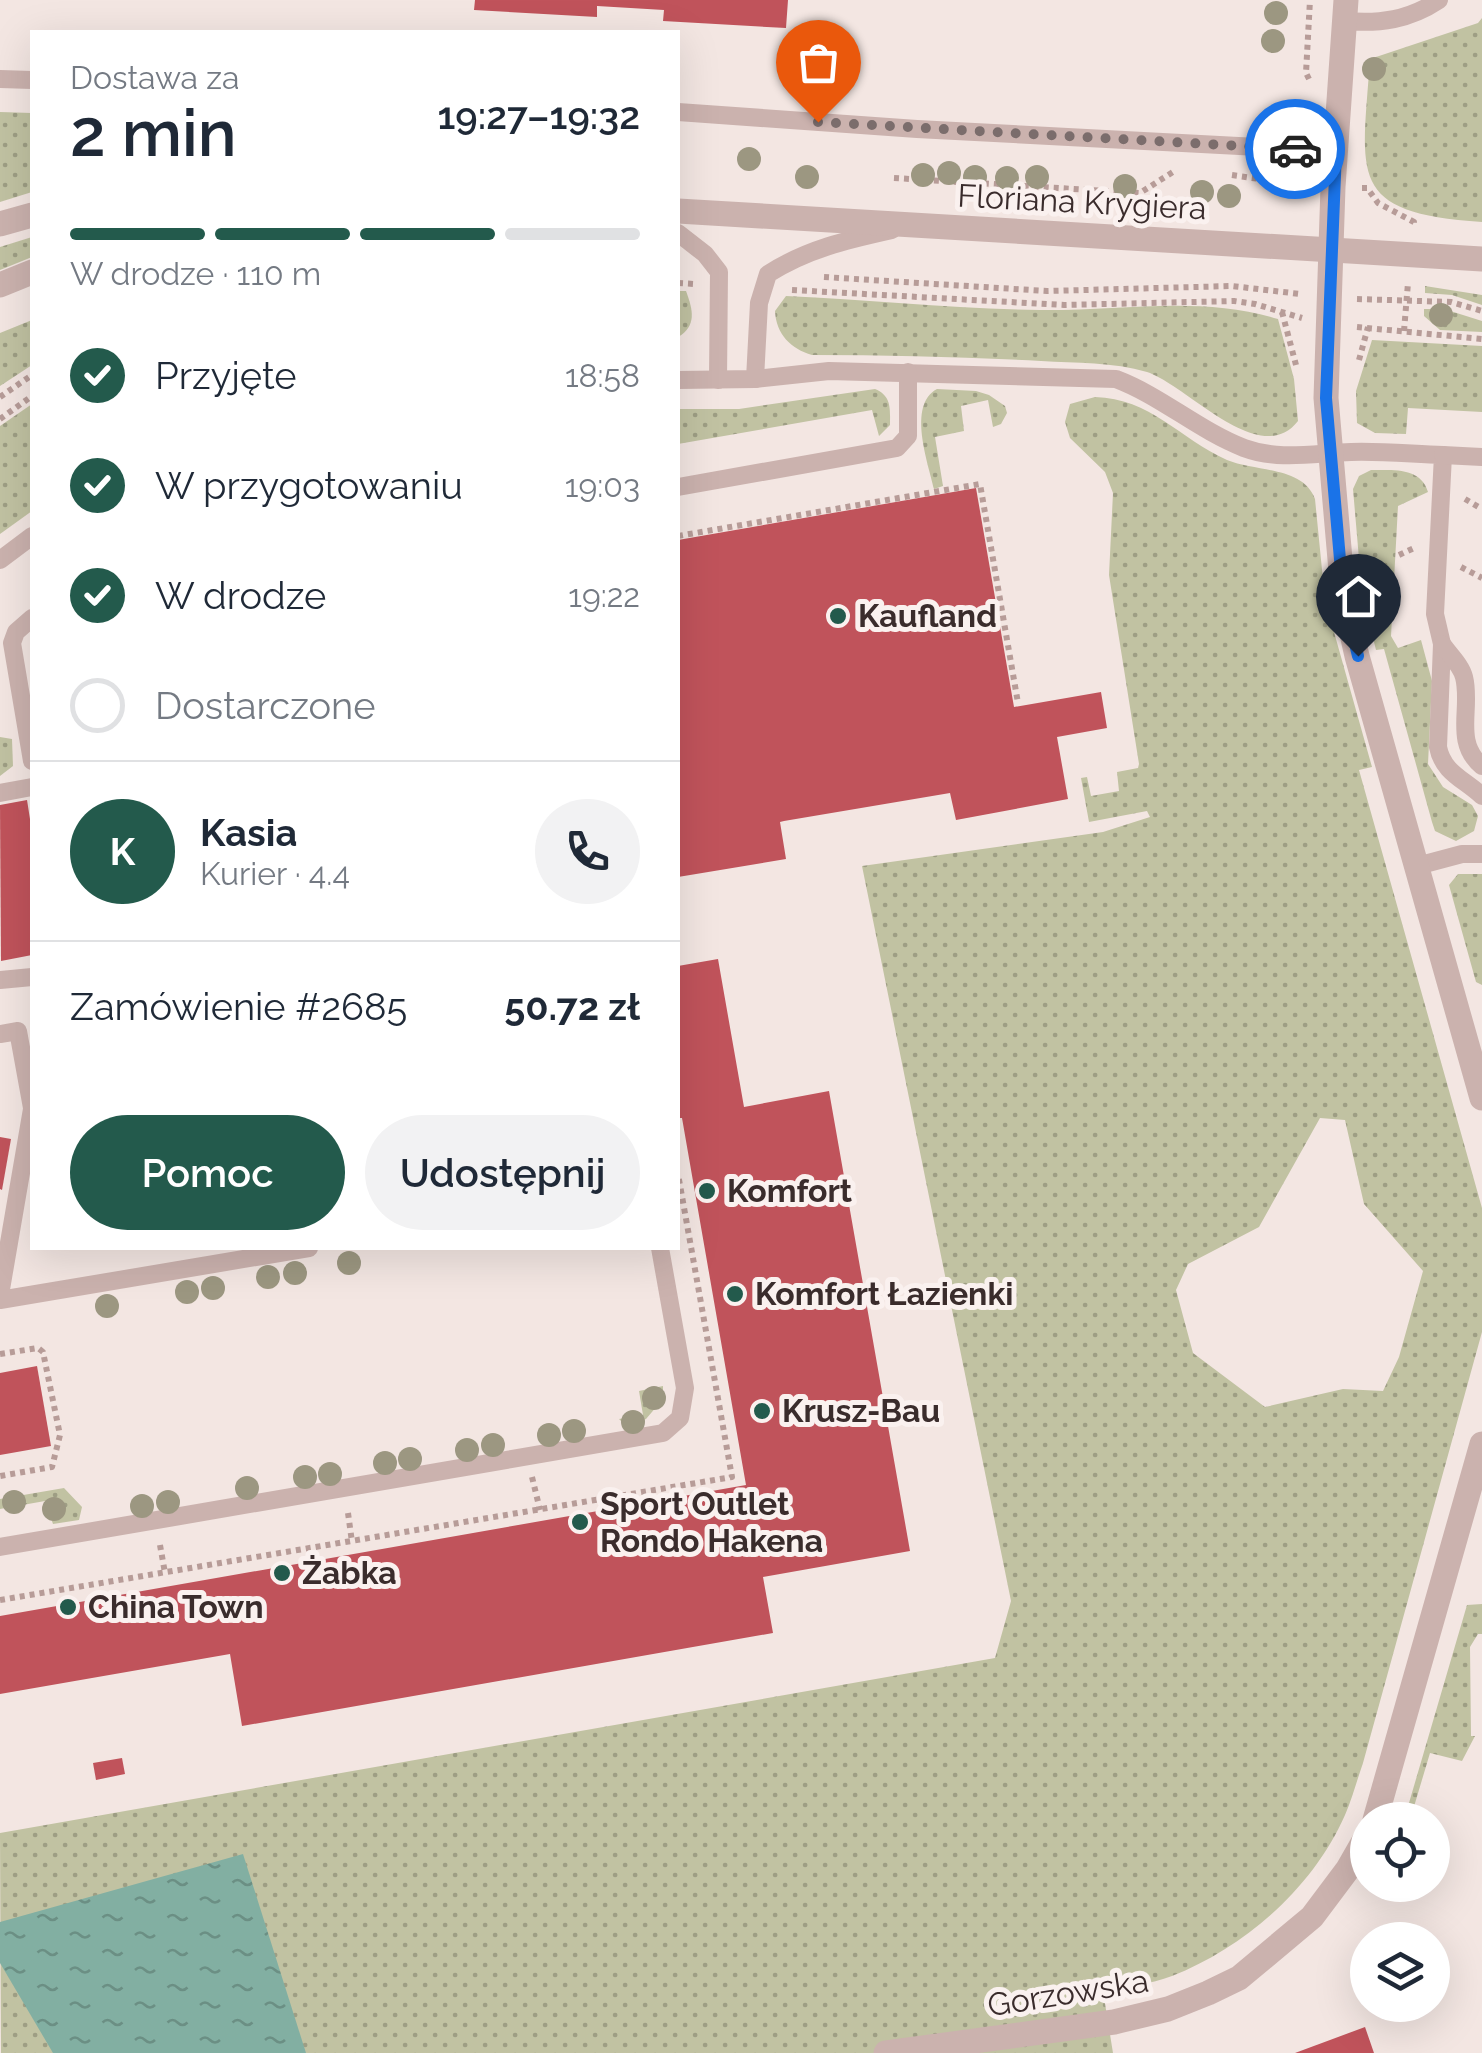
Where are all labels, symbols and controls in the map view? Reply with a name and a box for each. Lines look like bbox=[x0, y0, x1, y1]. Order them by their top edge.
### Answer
pin bbox=[776, 20, 861, 123]
icon: bag bbox=[791, 35, 846, 90]
text: Dostawa za bbox=[70, 59, 239, 96]
text: 19:27–19:32 bbox=[437, 93, 640, 138]
text: 2 min bbox=[70, 95, 237, 171]
courier bbox=[1245, 99, 1345, 199]
icon: car bbox=[1268, 122, 1323, 177]
street label: Floriana Krygiera bbox=[957, 177, 1207, 226]
text: W drodze · 110 m bbox=[70, 255, 321, 292]
icon: check bbox=[70, 348, 125, 403]
text: Przyjęte bbox=[155, 353, 297, 398]
text: 18:58 bbox=[565, 357, 640, 394]
icon: check bbox=[70, 458, 125, 513]
text: W przygotowaniu bbox=[155, 463, 463, 508]
text: 19:03 bbox=[565, 467, 640, 504]
pin bbox=[1316, 554, 1401, 657]
icon: check bbox=[70, 568, 125, 623]
icon: home bbox=[1331, 569, 1386, 624]
text: W drodze bbox=[155, 573, 326, 618]
text: 19:22 bbox=[568, 577, 640, 614]
place label: Kaufland bbox=[858, 597, 997, 634]
marker: Kaufland bbox=[827, 605, 849, 627]
text: Dostarczone bbox=[155, 683, 376, 728]
button: phone bbox=[535, 799, 640, 904]
text: Kasia bbox=[200, 810, 297, 855]
text: K bbox=[110, 829, 135, 874]
text: Kurier · 4.4 bbox=[200, 855, 350, 892]
text: Zamówienie #2685 bbox=[70, 984, 407, 1029]
text: 50.72 zł bbox=[504, 984, 640, 1029]
button: Pomoc bbox=[70, 1115, 345, 1230]
button: Udostępnij bbox=[365, 1115, 640, 1230]
place label: Komfort bbox=[727, 1172, 852, 1209]
marker: Komfort bbox=[696, 1180, 718, 1202]
place label: Komfort Łazienki bbox=[755, 1275, 1013, 1312]
marker: Komfort Łazienki bbox=[724, 1283, 746, 1305]
place label: Krusz-Bau bbox=[782, 1392, 940, 1429]
marker: Krusz-Bau bbox=[751, 1400, 773, 1422]
place label: Sport Outlet Rondo Hakena bbox=[600, 1485, 823, 1559]
marker: Sport Outlet Rondo Hakena bbox=[569, 1511, 591, 1533]
place label: Żabka bbox=[302, 1554, 397, 1591]
marker: Żabka bbox=[271, 1562, 293, 1584]
place label: China Town bbox=[88, 1588, 264, 1625]
marker: China Town bbox=[57, 1596, 79, 1618]
map controls bbox=[1350, 1802, 1450, 2022]
button: locate bbox=[1350, 1802, 1450, 1902]
button: layers bbox=[1350, 1922, 1450, 2022]
street label: Gorzowska bbox=[985, 1962, 1151, 2023]

